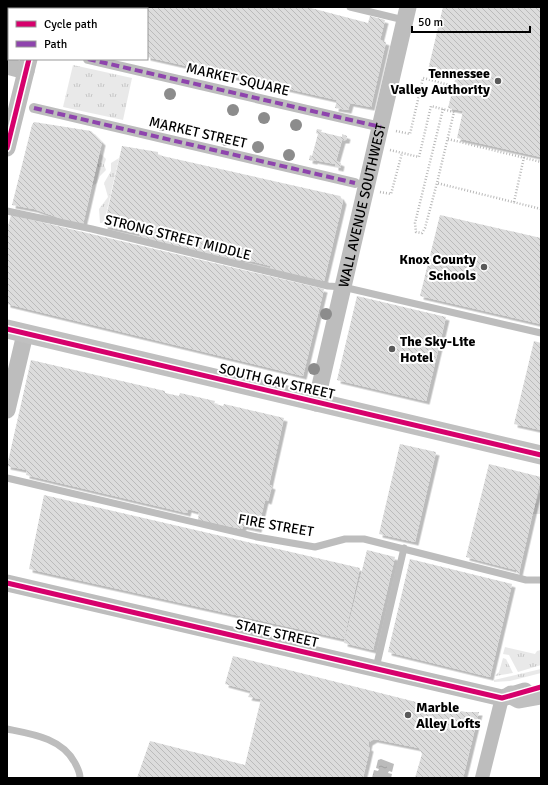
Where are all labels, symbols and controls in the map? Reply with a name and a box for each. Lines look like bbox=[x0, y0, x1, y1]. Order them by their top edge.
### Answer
legend bbox=[8, 8, 148, 60]
scale bar bbox=[412, 8, 530, 34]
text: 50 m bbox=[418, 15, 443, 30]
text: Cycle path bbox=[44, 17, 97, 32]
text: Path bbox=[44, 37, 67, 52]
street label: MARKET SQUARE bbox=[185, 59, 291, 100]
place label: Tennessee Valley Authority bbox=[391, 65, 490, 98]
marker: Tennessee Valley Authority bbox=[493, 76, 503, 86]
street label: MARKET STREET bbox=[147, 113, 249, 152]
street label: WALL AVENUE SOUTHWEST bbox=[335, 121, 390, 289]
street label: STRONG STREET MIDDLE bbox=[103, 211, 253, 264]
place label: Knox County Schools bbox=[399, 251, 476, 284]
marker: Knox County Schools bbox=[479, 262, 489, 272]
place label: The Sky-Lite Hotel bbox=[400, 333, 475, 366]
marker: The Sky-Lite Hotel bbox=[387, 344, 397, 354]
street label: SOUTH GAY STREET bbox=[217, 360, 336, 403]
street label: FIRE STREET bbox=[237, 510, 315, 541]
street label: STATE STREET bbox=[234, 616, 320, 651]
place label: Marble Alley Lofts bbox=[416, 699, 480, 732]
marker: Marble Alley Lofts bbox=[403, 710, 413, 720]

